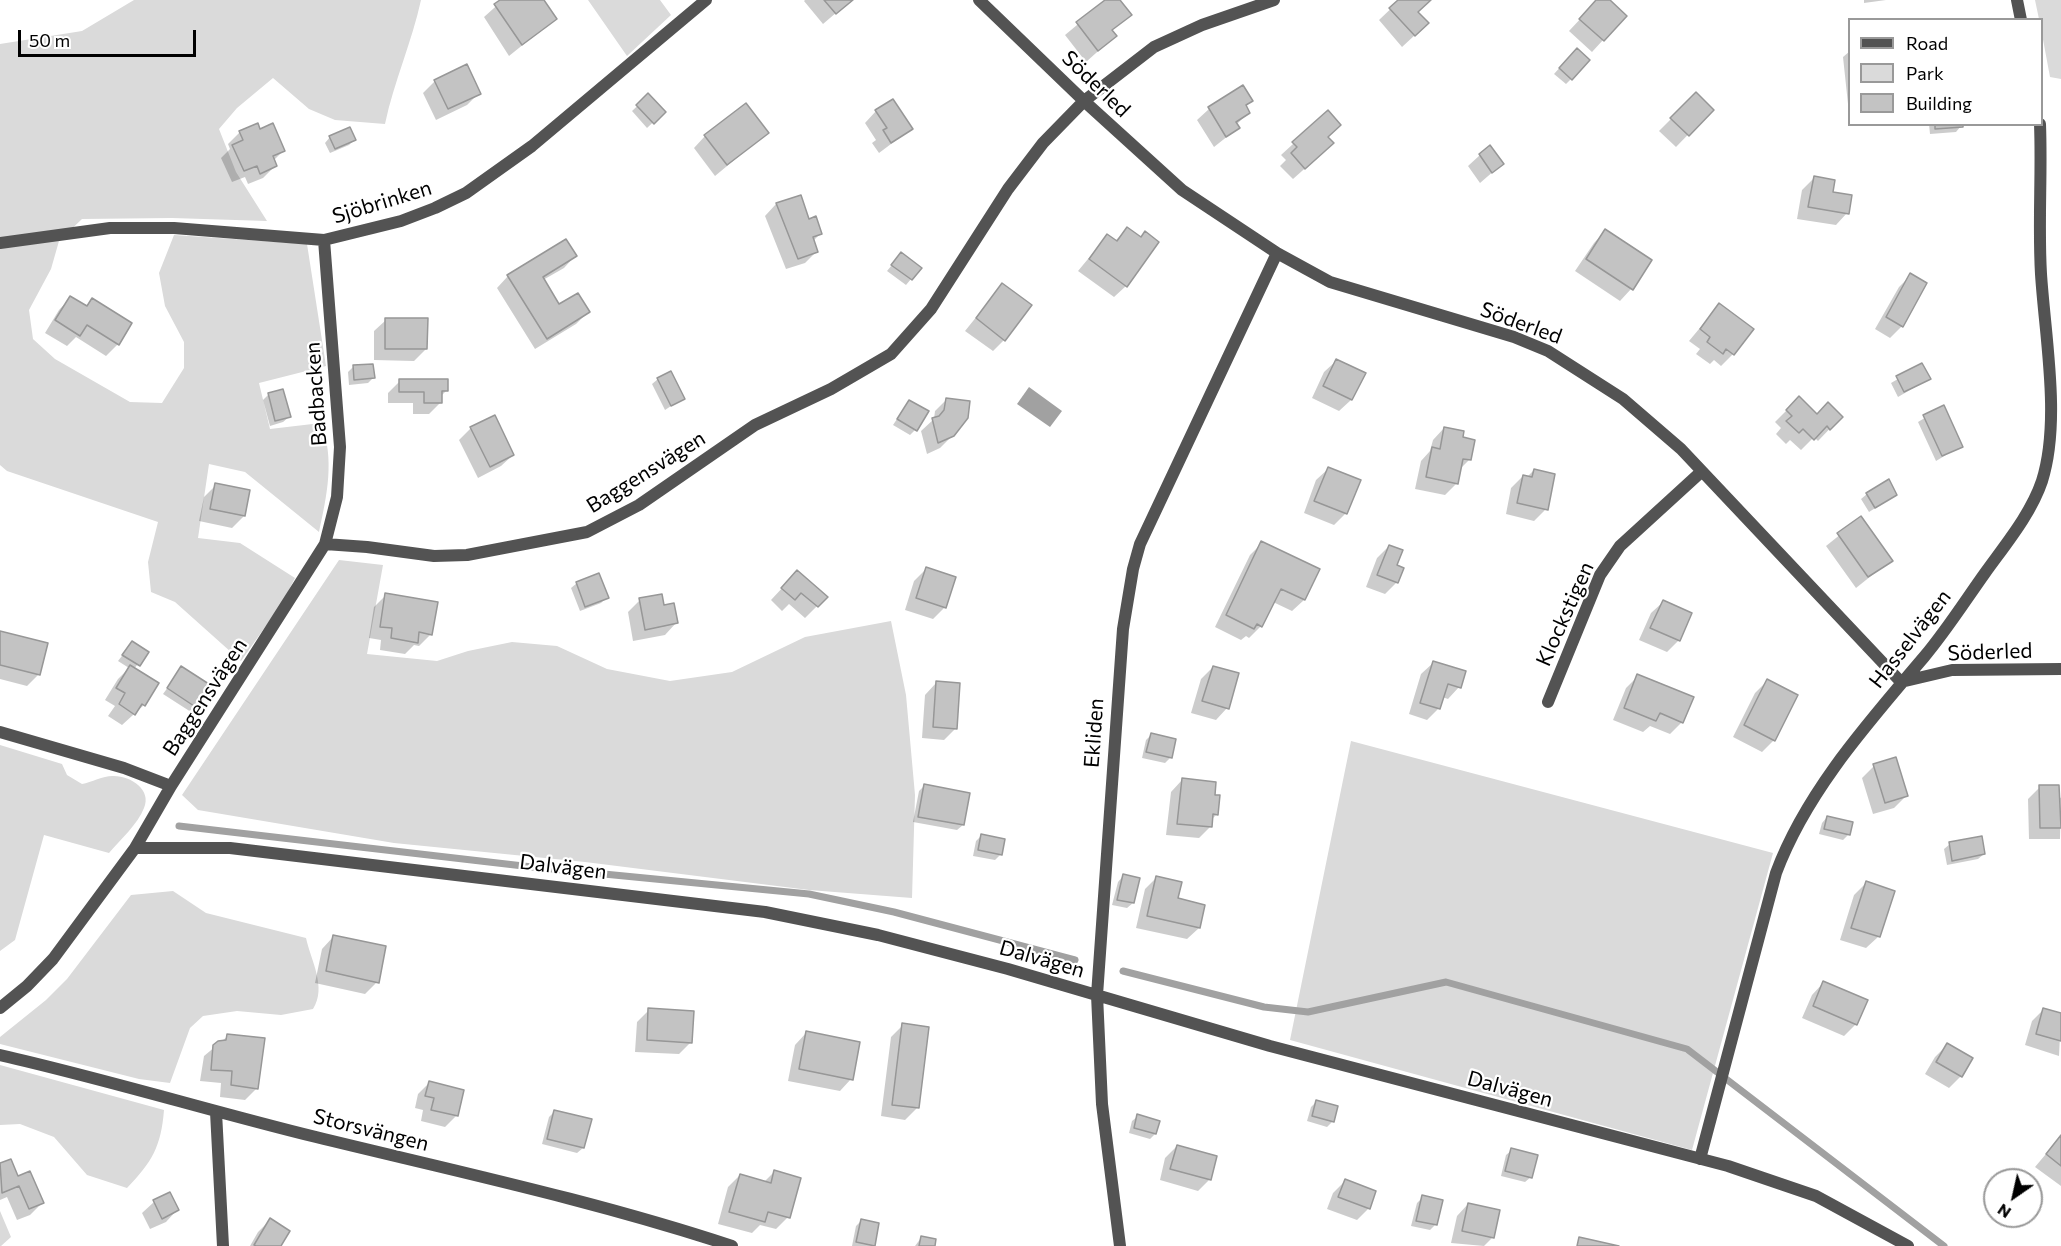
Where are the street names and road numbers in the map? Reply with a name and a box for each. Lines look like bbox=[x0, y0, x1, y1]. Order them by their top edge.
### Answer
street label: Söderled bbox=[1057, 45, 1135, 123]
street label: Sjöbrinken bbox=[329, 175, 435, 229]
street label: Söderled bbox=[1477, 297, 1565, 349]
street label: Badbacken bbox=[300, 341, 332, 447]
street label: Baggensvägen bbox=[582, 425, 710, 519]
street label: Klockstigen bbox=[1531, 558, 1599, 670]
street label: Hasselvägen bbox=[1864, 585, 1956, 693]
street label: Baggensvägen bbox=[158, 633, 252, 761]
street label: Söderled bbox=[1947, 638, 2033, 666]
street label: Ekliden bbox=[1079, 697, 1109, 769]
street label: Dalvägen bbox=[518, 849, 608, 885]
street label: Dalvägen bbox=[996, 935, 1088, 983]
street label: Dalvägen bbox=[1464, 1066, 1556, 1112]
street label: Storsvängen bbox=[311, 1103, 431, 1157]

